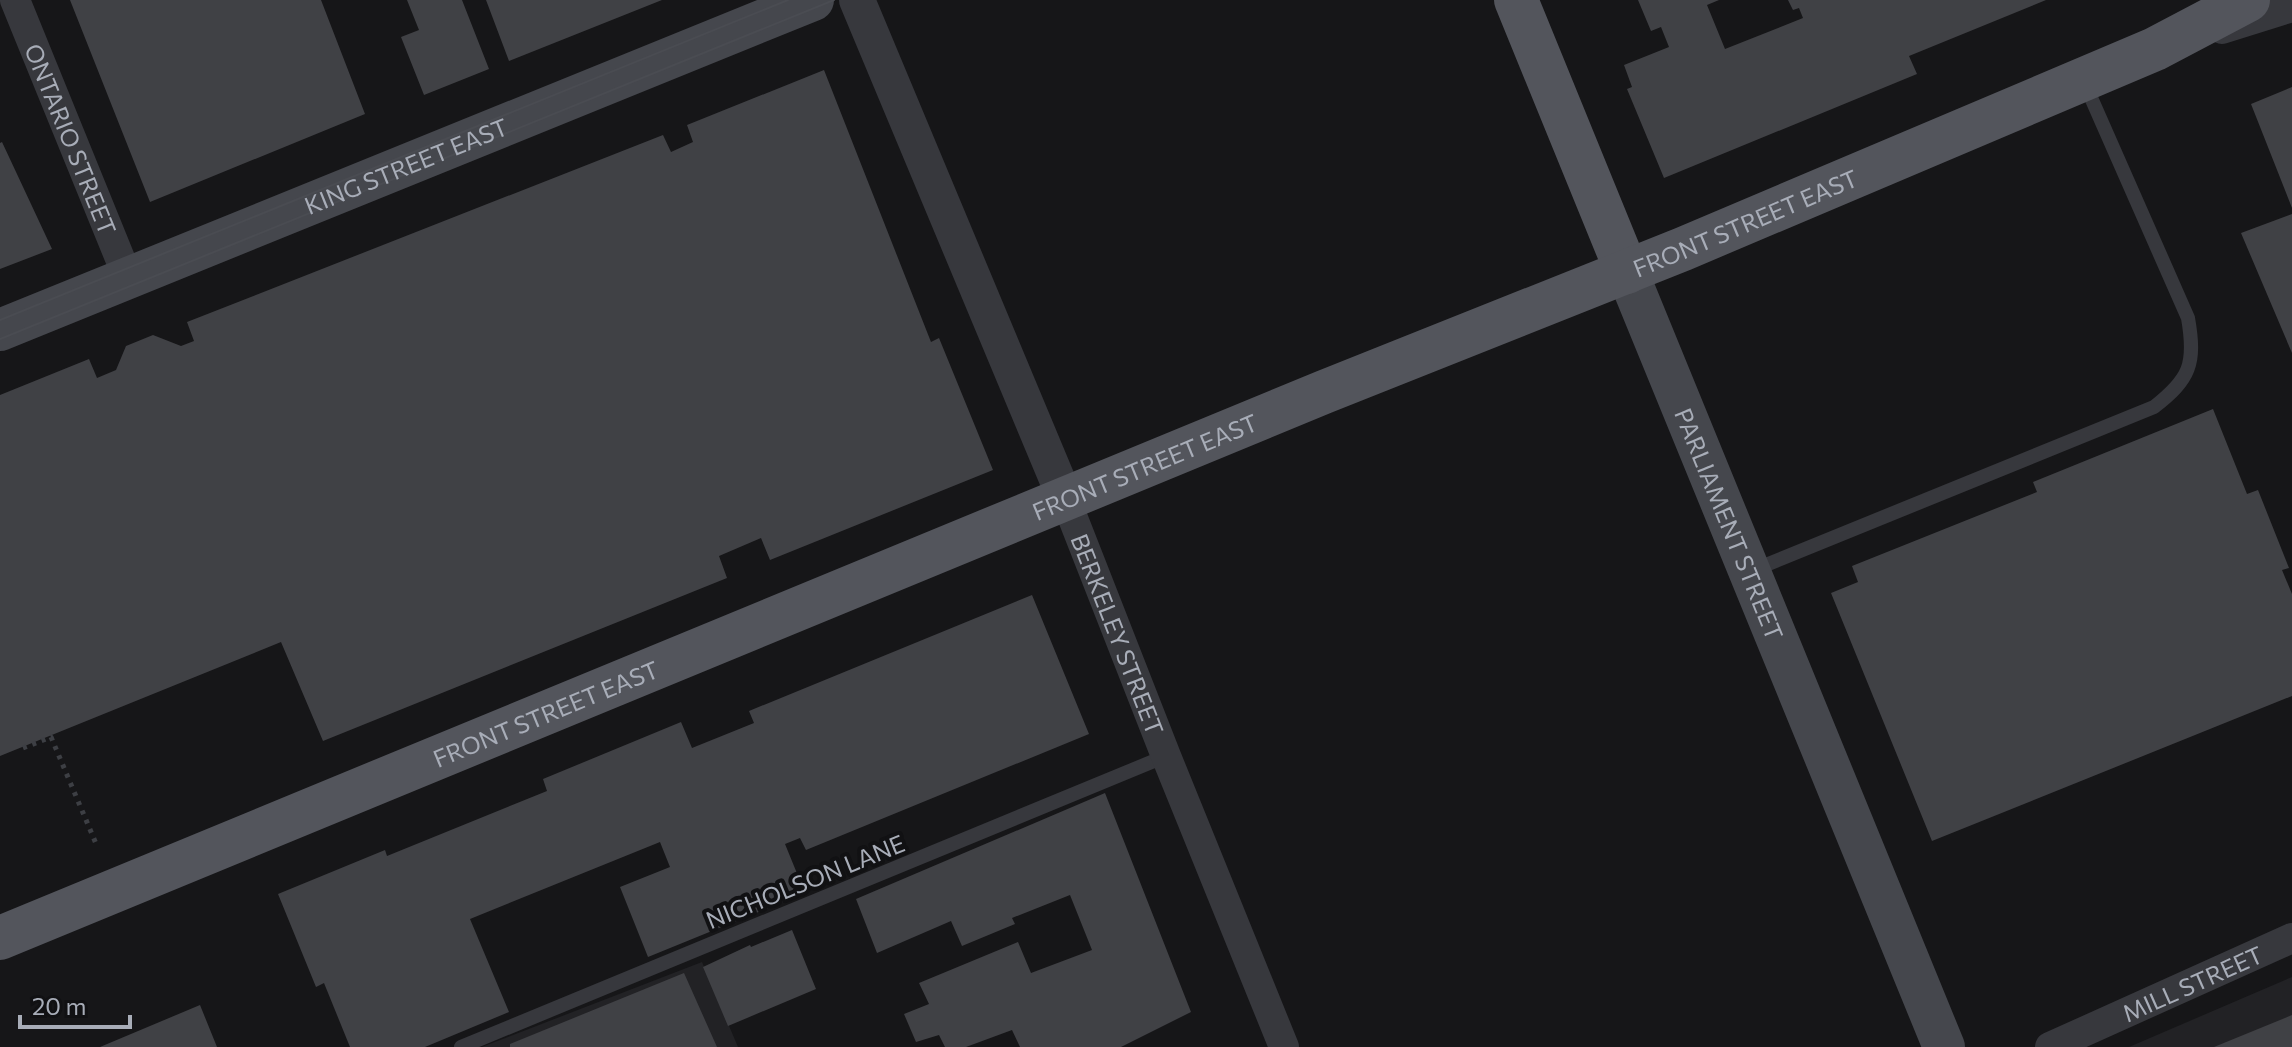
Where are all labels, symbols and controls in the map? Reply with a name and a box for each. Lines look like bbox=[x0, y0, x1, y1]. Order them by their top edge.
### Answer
street label: ONTARIO STREET bbox=[20, 39, 123, 239]
street label: KING STREET EAST bbox=[300, 111, 512, 219]
street label: FRONT STREET EAST bbox=[1628, 162, 1862, 282]
street label: PARLIAMENT STREET bbox=[1670, 404, 1790, 644]
street label: FRONT STREET EAST bbox=[1028, 407, 1261, 525]
street label: BERKELEY STREET bbox=[1066, 529, 1171, 739]
street label: FRONT STREET EAST bbox=[429, 654, 662, 772]
street label: NICHOLSON LANE bbox=[701, 828, 909, 934]
street label: MILL STREET bbox=[2117, 939, 2267, 1027]
scale bar bbox=[20, 979, 130, 1029]
text: 20 m bbox=[32, 991, 86, 1020]

